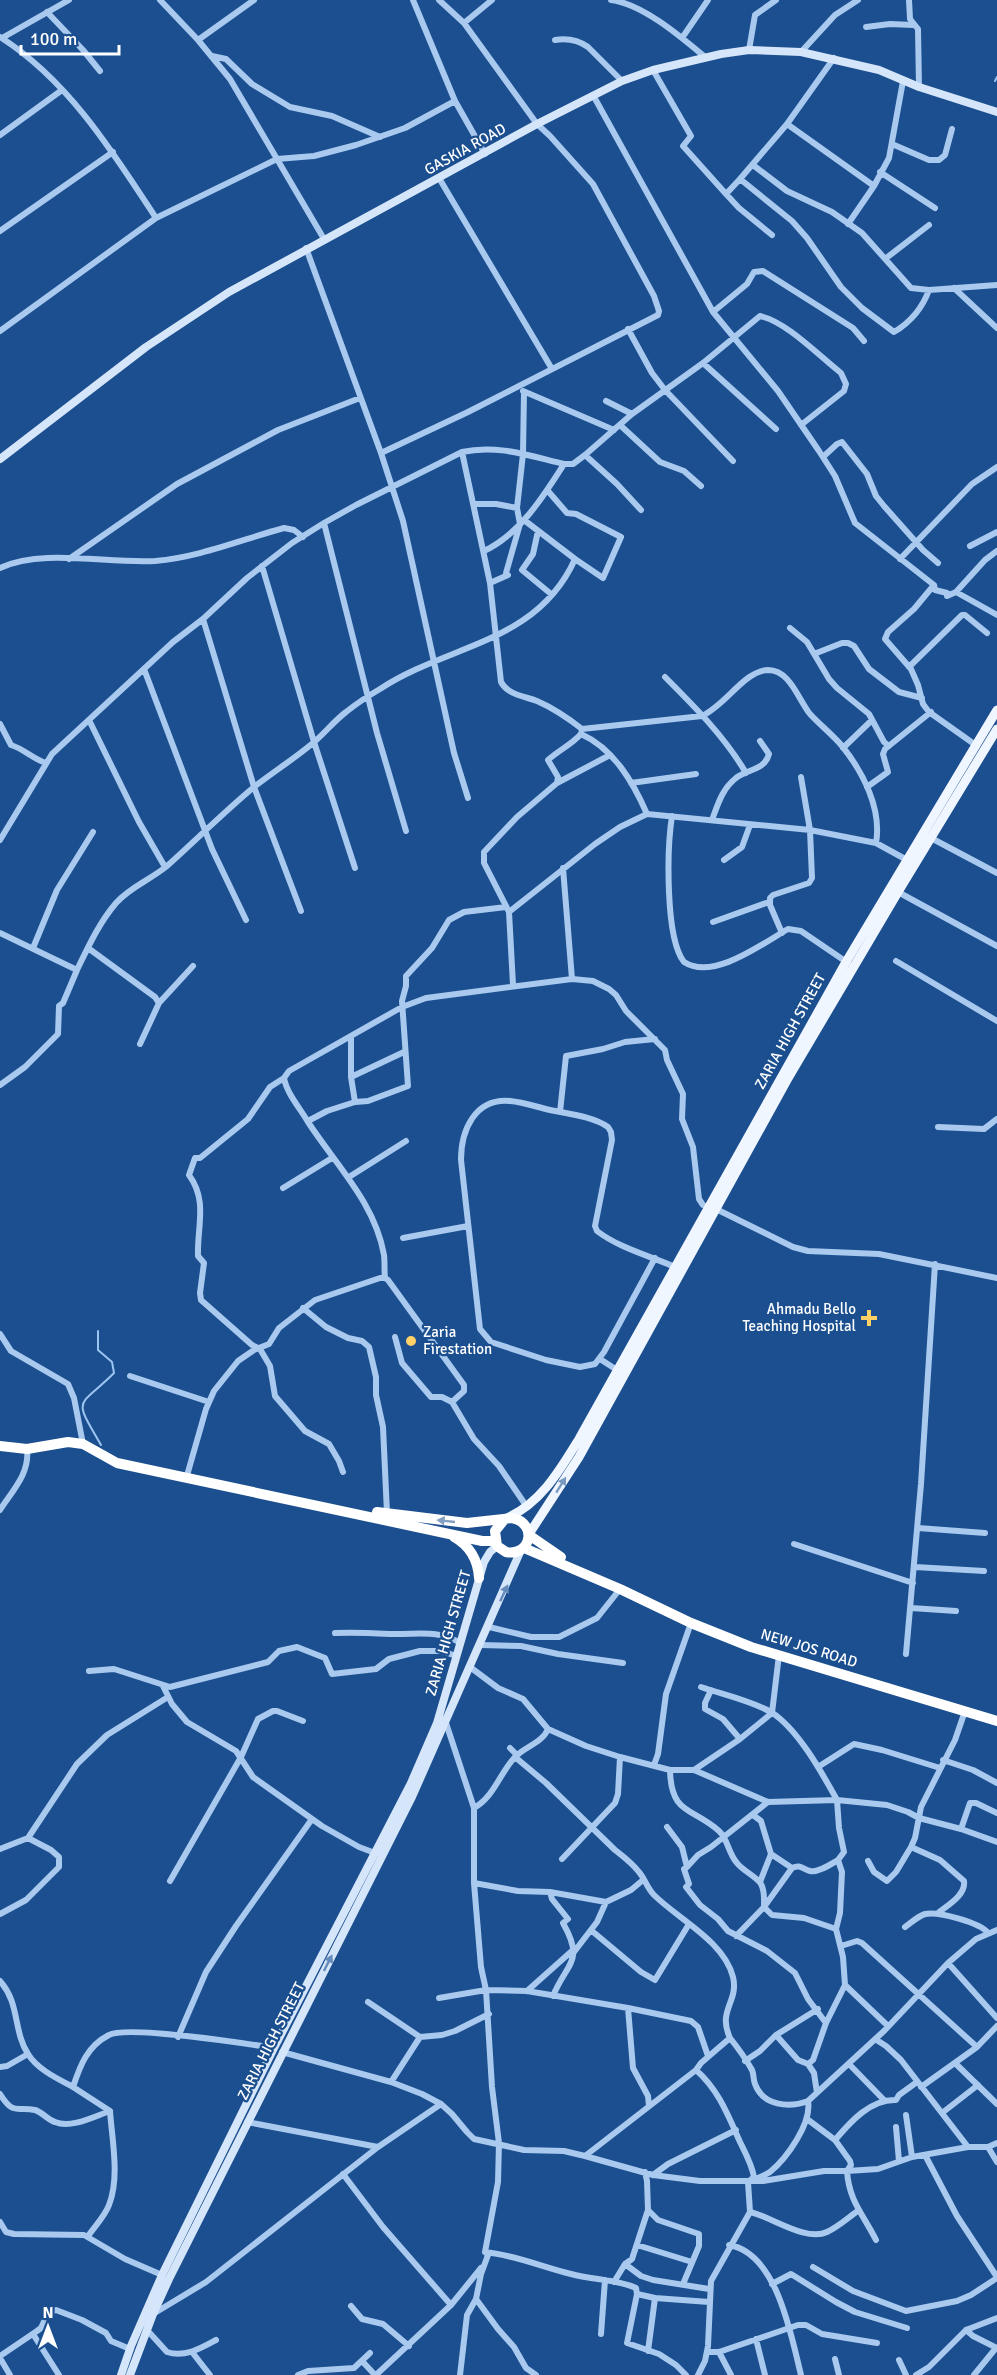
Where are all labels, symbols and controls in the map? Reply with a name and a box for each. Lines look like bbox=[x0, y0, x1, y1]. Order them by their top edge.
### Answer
scale bar bbox=[21, 18, 118, 56]
text: 100 m bbox=[30, 28, 77, 50]
street label: GASKIA ROAD bbox=[421, 119, 509, 179]
street label: ZARIA HIGH STREET bbox=[751, 969, 830, 1092]
place label: Ahmadu Bello Teaching Hospital bbox=[742, 1300, 856, 1335]
marker: Ahmadu Bello Teaching Hospital bbox=[860, 1309, 878, 1327]
place label: Zaria Firestation bbox=[423, 1323, 492, 1358]
marker: Zaria Firestation bbox=[404, 1334, 418, 1348]
one-way arrow bbox=[556, 1477, 567, 1493]
one-way arrow bbox=[436, 1516, 455, 1526]
street label: ZARIA HIGH STREET bbox=[421, 1568, 475, 1698]
one-way arrow bbox=[499, 1584, 508, 1601]
street label: NEW JOS ROAD bbox=[758, 1625, 860, 1671]
one-way arrow bbox=[323, 1955, 333, 1972]
street label: ZARIA HIGH STREET bbox=[234, 1979, 309, 2103]
north arrow bbox=[18, 2297, 78, 2357]
text: N bbox=[42, 2303, 54, 2323]

